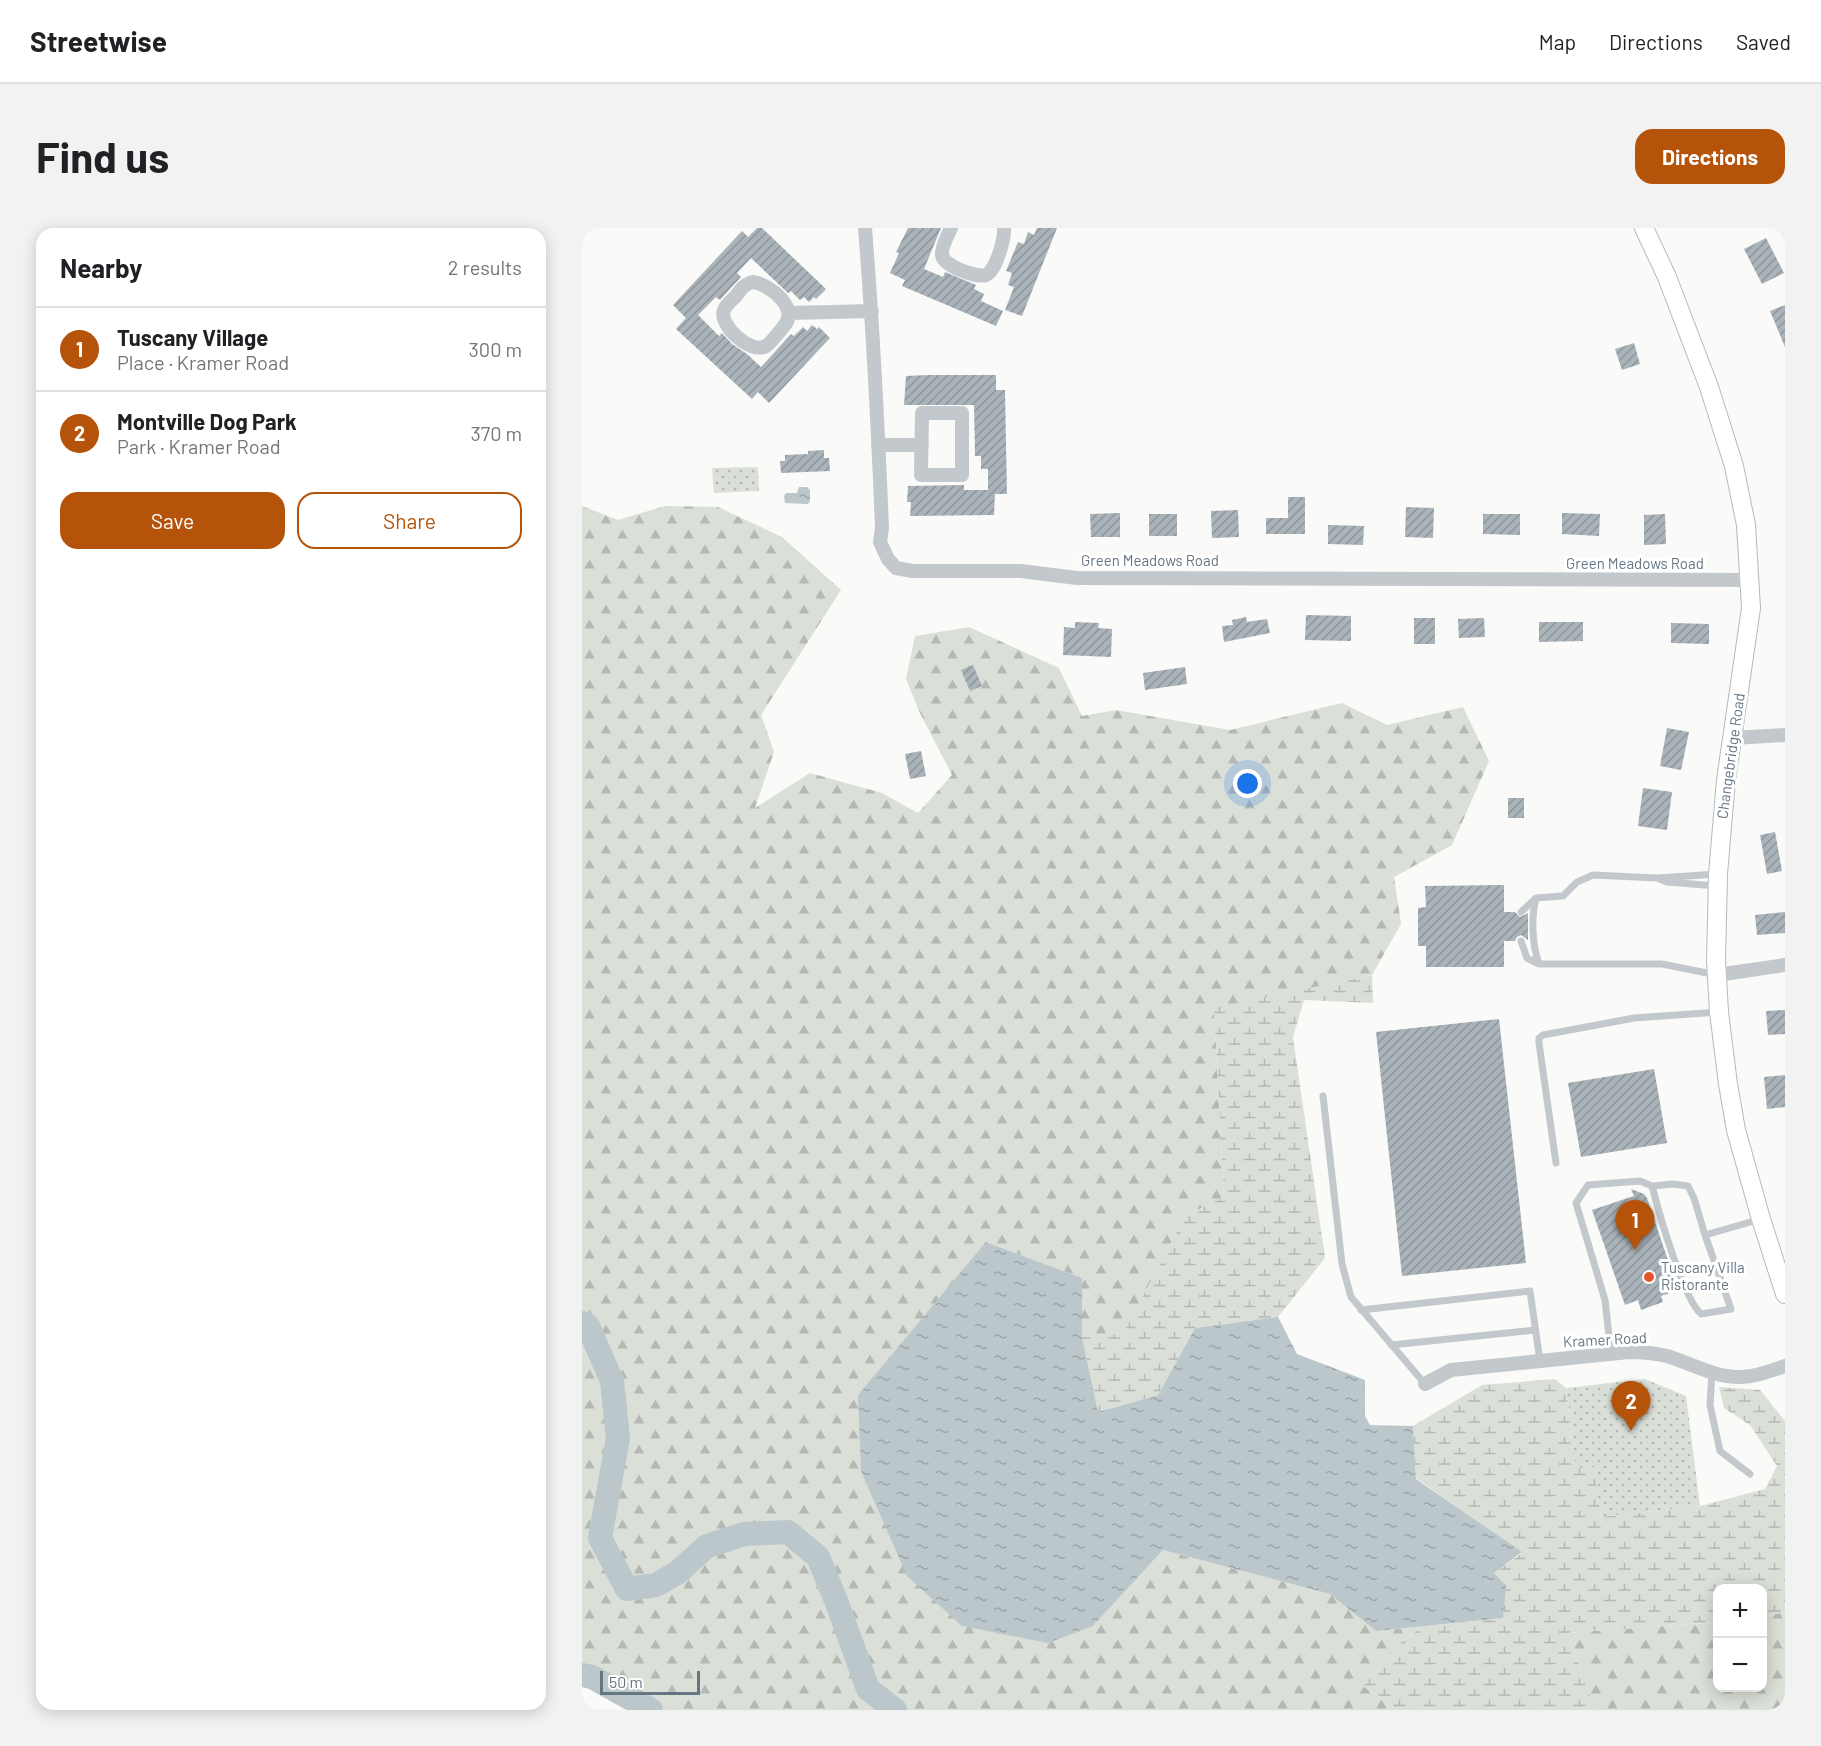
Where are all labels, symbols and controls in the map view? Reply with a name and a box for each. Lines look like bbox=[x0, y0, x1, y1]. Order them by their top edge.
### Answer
text: Streetwise bbox=[30, 24, 167, 58]
text: Map bbox=[1539, 29, 1576, 54]
text: Directions bbox=[1609, 29, 1703, 54]
text: Saved bbox=[1736, 29, 1791, 54]
button: Directions bbox=[1635, 129, 1785, 184]
text: Find us bbox=[36, 131, 169, 181]
text: Nearby bbox=[60, 252, 142, 283]
text: 2 results bbox=[448, 255, 522, 279]
text: Tuscany Village bbox=[117, 324, 268, 350]
text: 1 bbox=[76, 337, 83, 361]
text: 300 m bbox=[469, 337, 522, 361]
text: Place · Kramer Road bbox=[117, 350, 289, 374]
text: Montville Dog Park bbox=[117, 408, 297, 434]
text: 2 bbox=[74, 421, 85, 445]
text: 370 m bbox=[470, 421, 522, 445]
text: Park · Kramer Road bbox=[117, 434, 281, 458]
button: Save bbox=[60, 492, 285, 549]
button: Share bbox=[297, 492, 522, 549]
street label: Green Meadows Road bbox=[1081, 551, 1219, 569]
street label: Green Meadows Road bbox=[1566, 554, 1704, 572]
street label: Changebridge Road bbox=[1712, 692, 1748, 820]
your location bbox=[1233, 769, 1262, 798]
pin: 1 bbox=[1616, 1200, 1654, 1250]
place label: Tuscany Villa Ristorante bbox=[1661, 1258, 1745, 1293]
marker: Tuscany Villa Ristorante bbox=[1642, 1270, 1656, 1284]
street label: Kramer Road bbox=[1562, 1328, 1647, 1350]
pin: 2 bbox=[1612, 1382, 1650, 1431]
map controls bbox=[1713, 1584, 1767, 1692]
button: + bbox=[1713, 1584, 1767, 1638]
button: − bbox=[1713, 1638, 1767, 1692]
scale bar bbox=[600, 1668, 700, 1696]
text: 50 m bbox=[609, 1672, 643, 1691]

